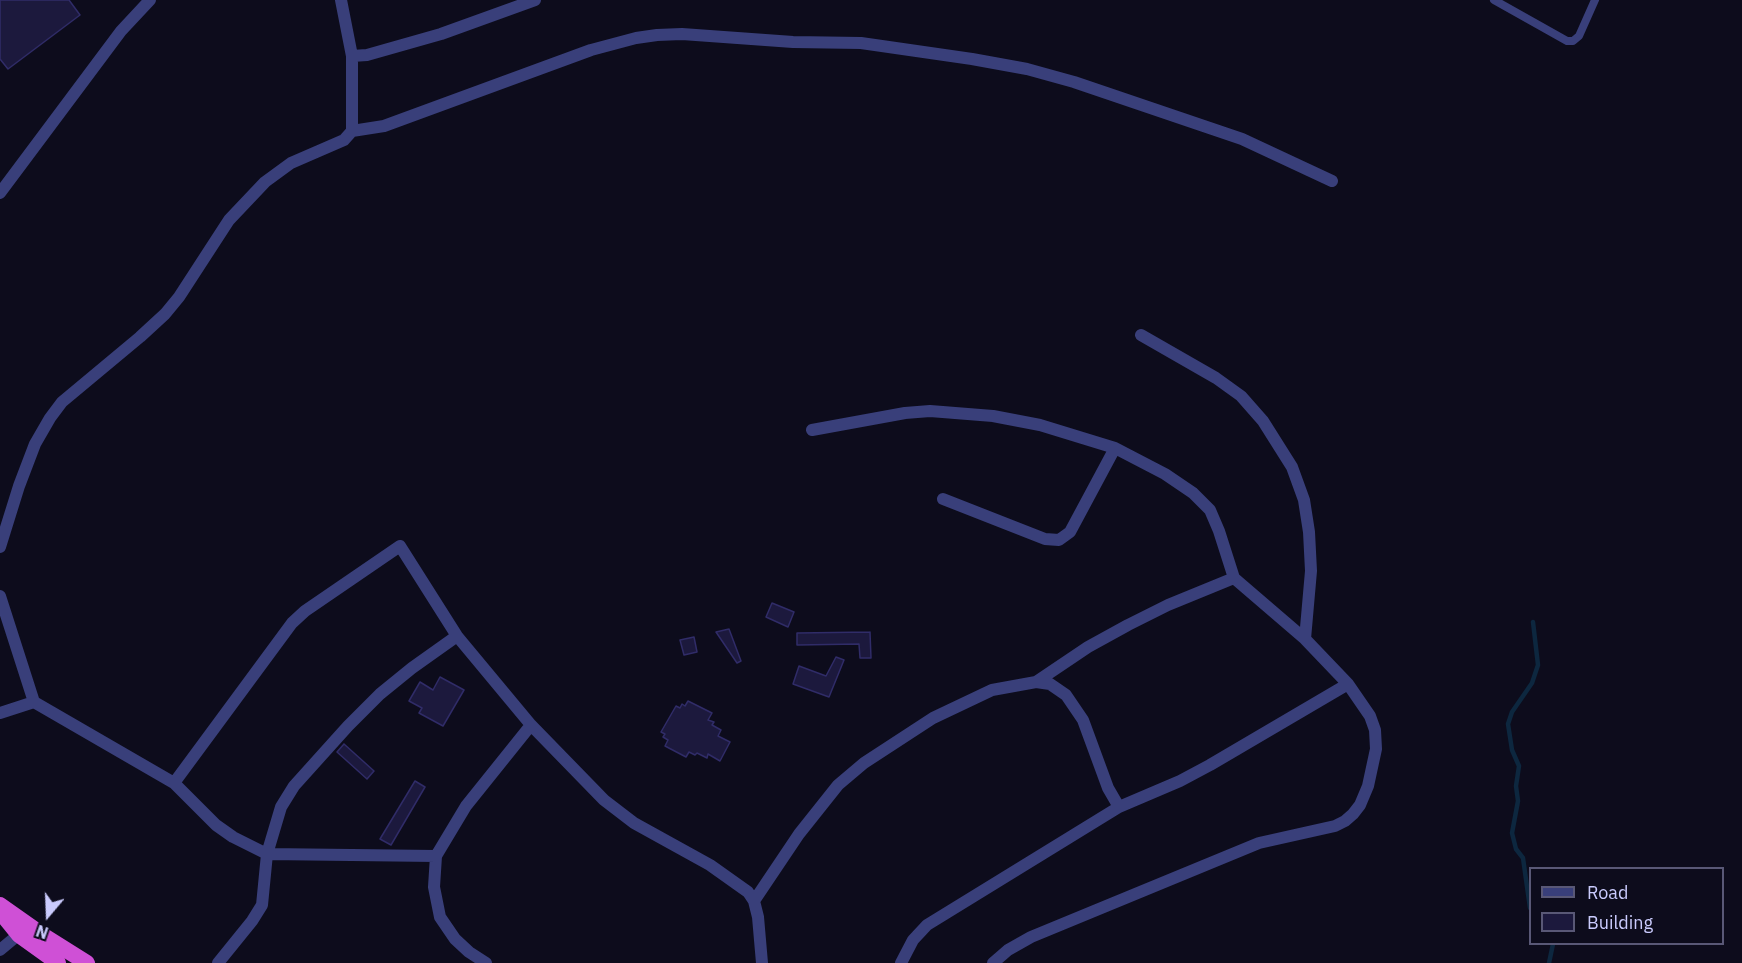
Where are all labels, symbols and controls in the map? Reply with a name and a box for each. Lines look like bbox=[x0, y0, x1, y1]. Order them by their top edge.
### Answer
legend bbox=[1529, 867, 1724, 945]
text: Road bbox=[1587, 881, 1628, 904]
north arrow bbox=[18, 885, 78, 945]
text: Building bbox=[1587, 911, 1653, 934]
text: N bbox=[33, 921, 51, 943]

